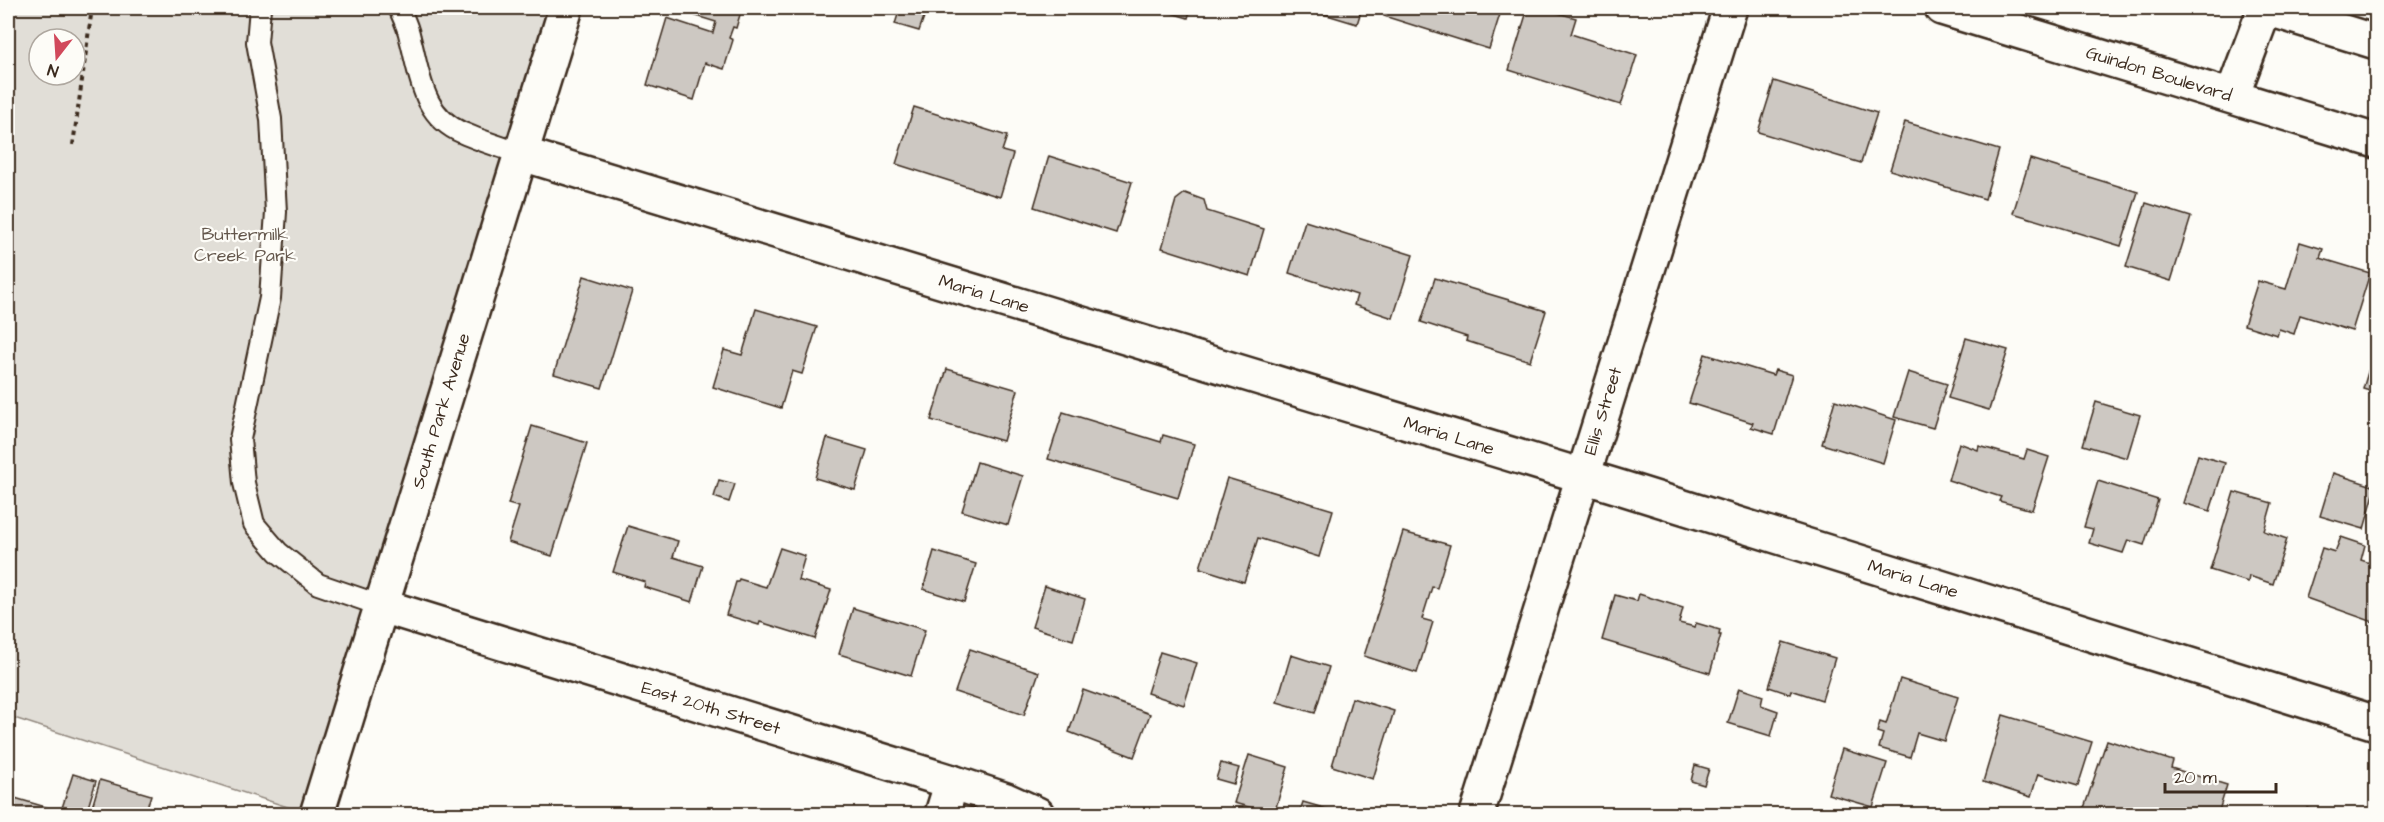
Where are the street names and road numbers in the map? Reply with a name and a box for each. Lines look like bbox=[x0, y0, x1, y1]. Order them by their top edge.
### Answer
street label: Guindon Boulevard bbox=[2083, 40, 2235, 108]
street label: Maria Lane bbox=[936, 268, 1033, 320]
street label: South Park Avenue bbox=[405, 330, 477, 492]
street label: Ellis Street bbox=[1578, 363, 1628, 458]
street label: Maria Lane bbox=[1401, 410, 1498, 462]
street label: Maria Lane bbox=[1865, 553, 1962, 605]
street label: East 20th Street bbox=[639, 675, 784, 741]

